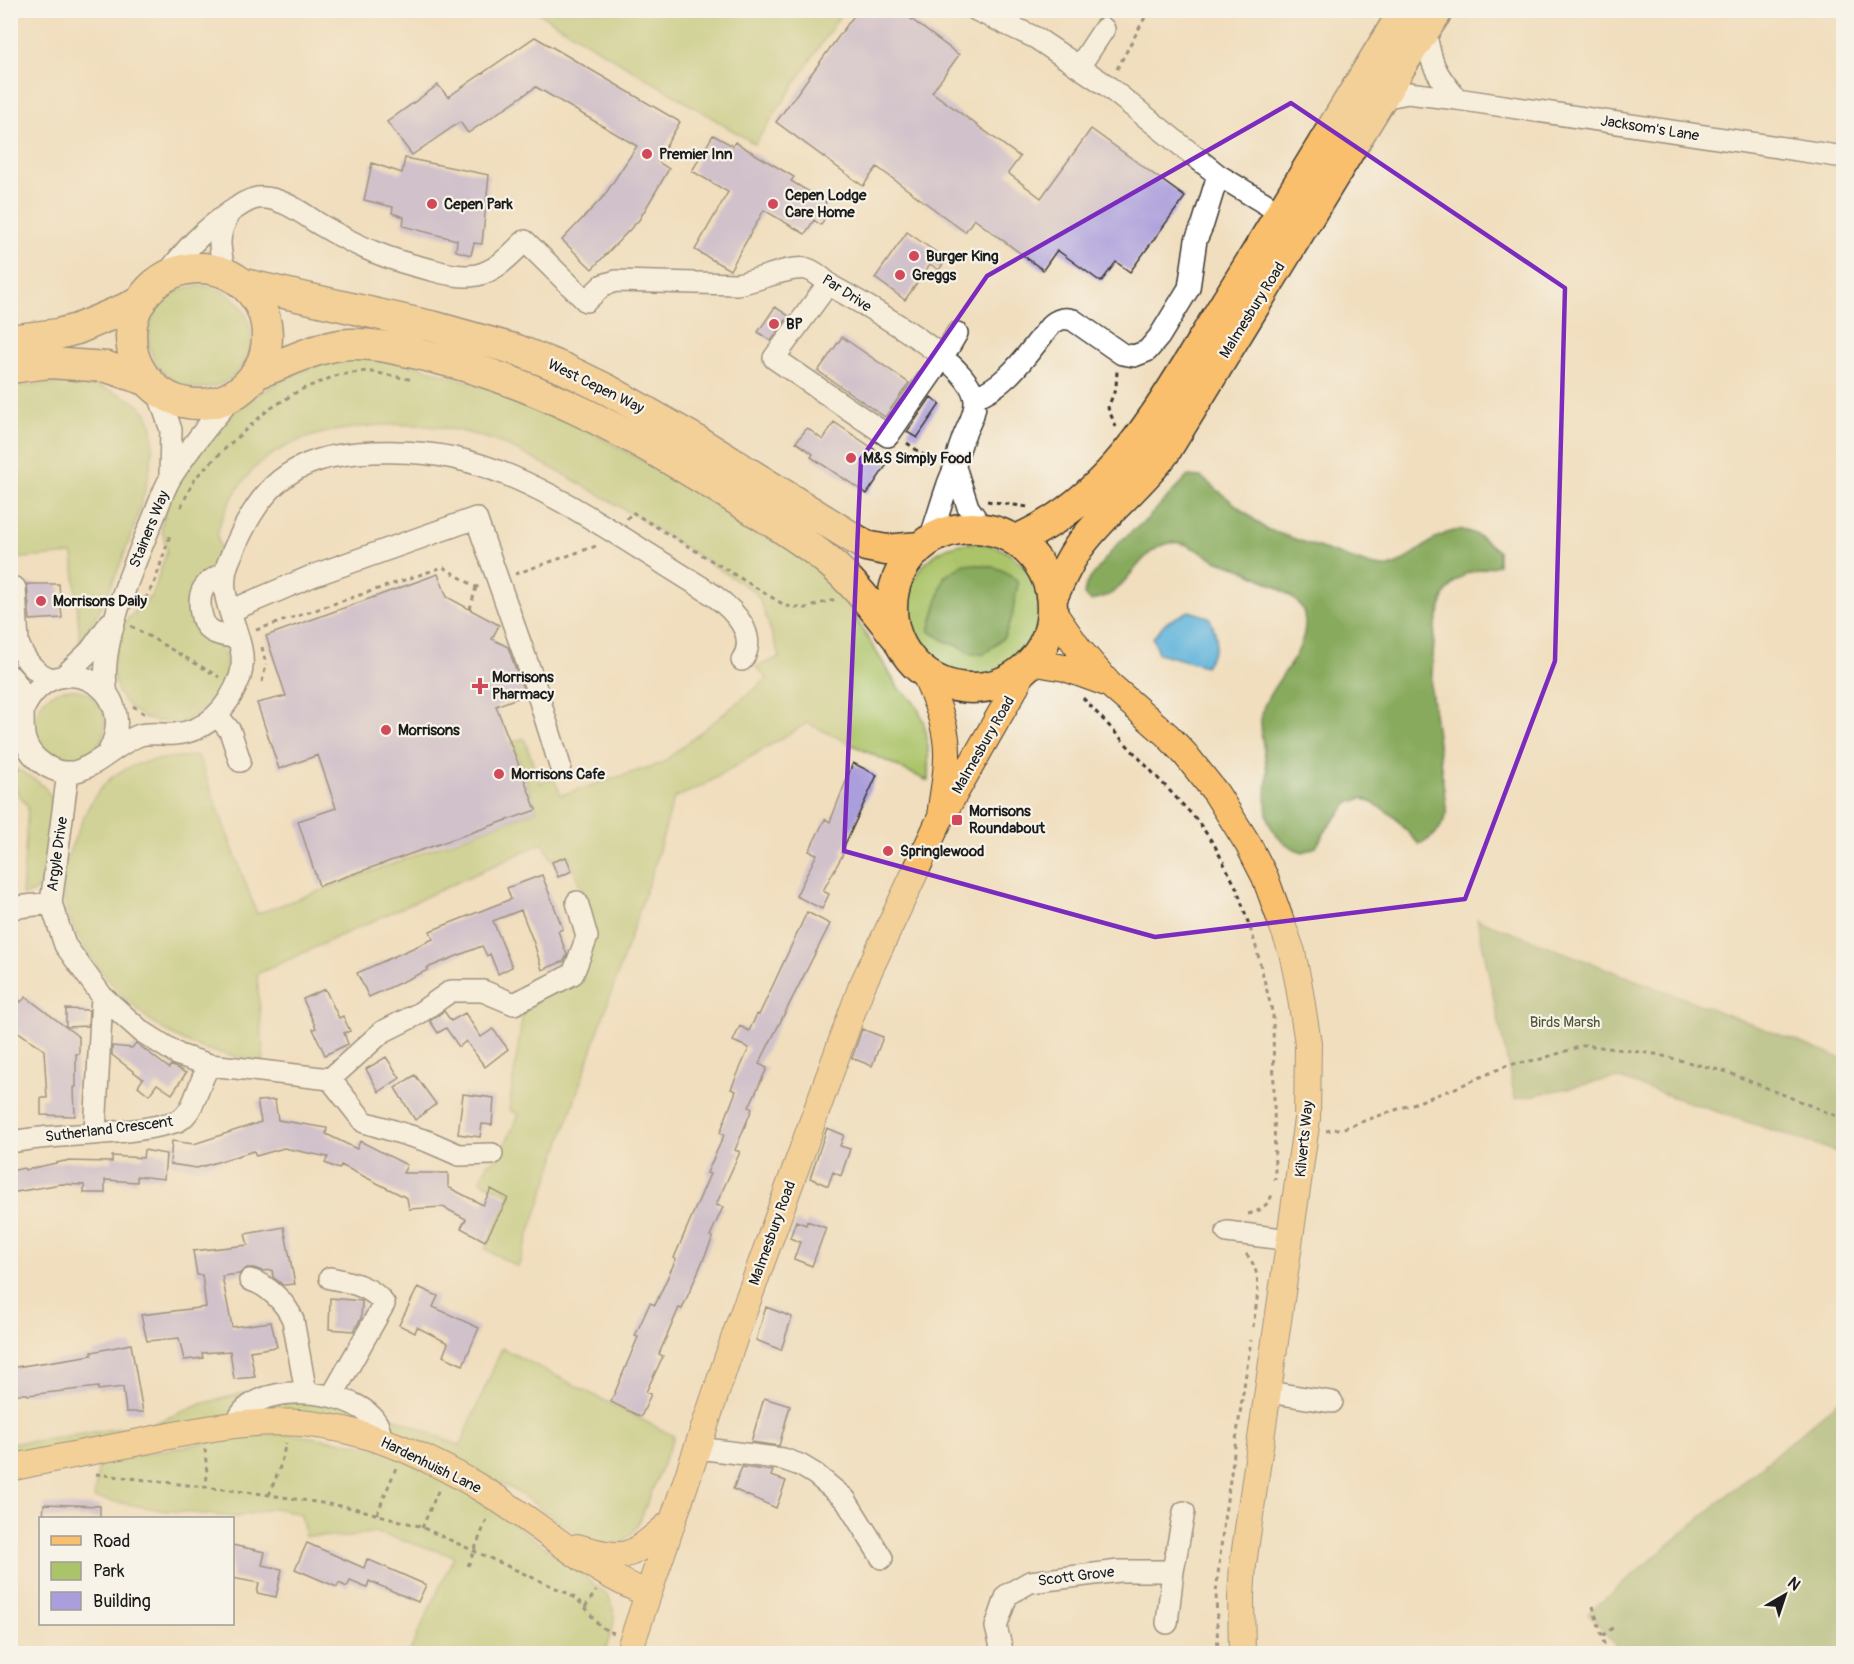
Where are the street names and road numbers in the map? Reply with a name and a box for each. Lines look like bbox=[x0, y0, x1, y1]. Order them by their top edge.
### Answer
street label: Jacksom's Lane bbox=[1599, 111, 1701, 146]
street label: Malmesbury Road bbox=[1215, 259, 1290, 362]
street label: Par Drive bbox=[818, 270, 876, 317]
street label: West Cepen Way bbox=[544, 355, 648, 418]
street label: Stainers Way bbox=[125, 487, 174, 571]
street label: Malmesbury Road bbox=[948, 693, 1019, 798]
street label: Argyle Drive bbox=[43, 815, 72, 893]
street label: Kilverts Way bbox=[1291, 1099, 1318, 1178]
street label: Sutherland Crescent bbox=[44, 1112, 175, 1147]
street label: Malmesbury Road bbox=[745, 1178, 800, 1288]
street label: Hardenhuish Lane bbox=[377, 1433, 485, 1498]
street label: Scott Grove bbox=[1037, 1562, 1116, 1591]

